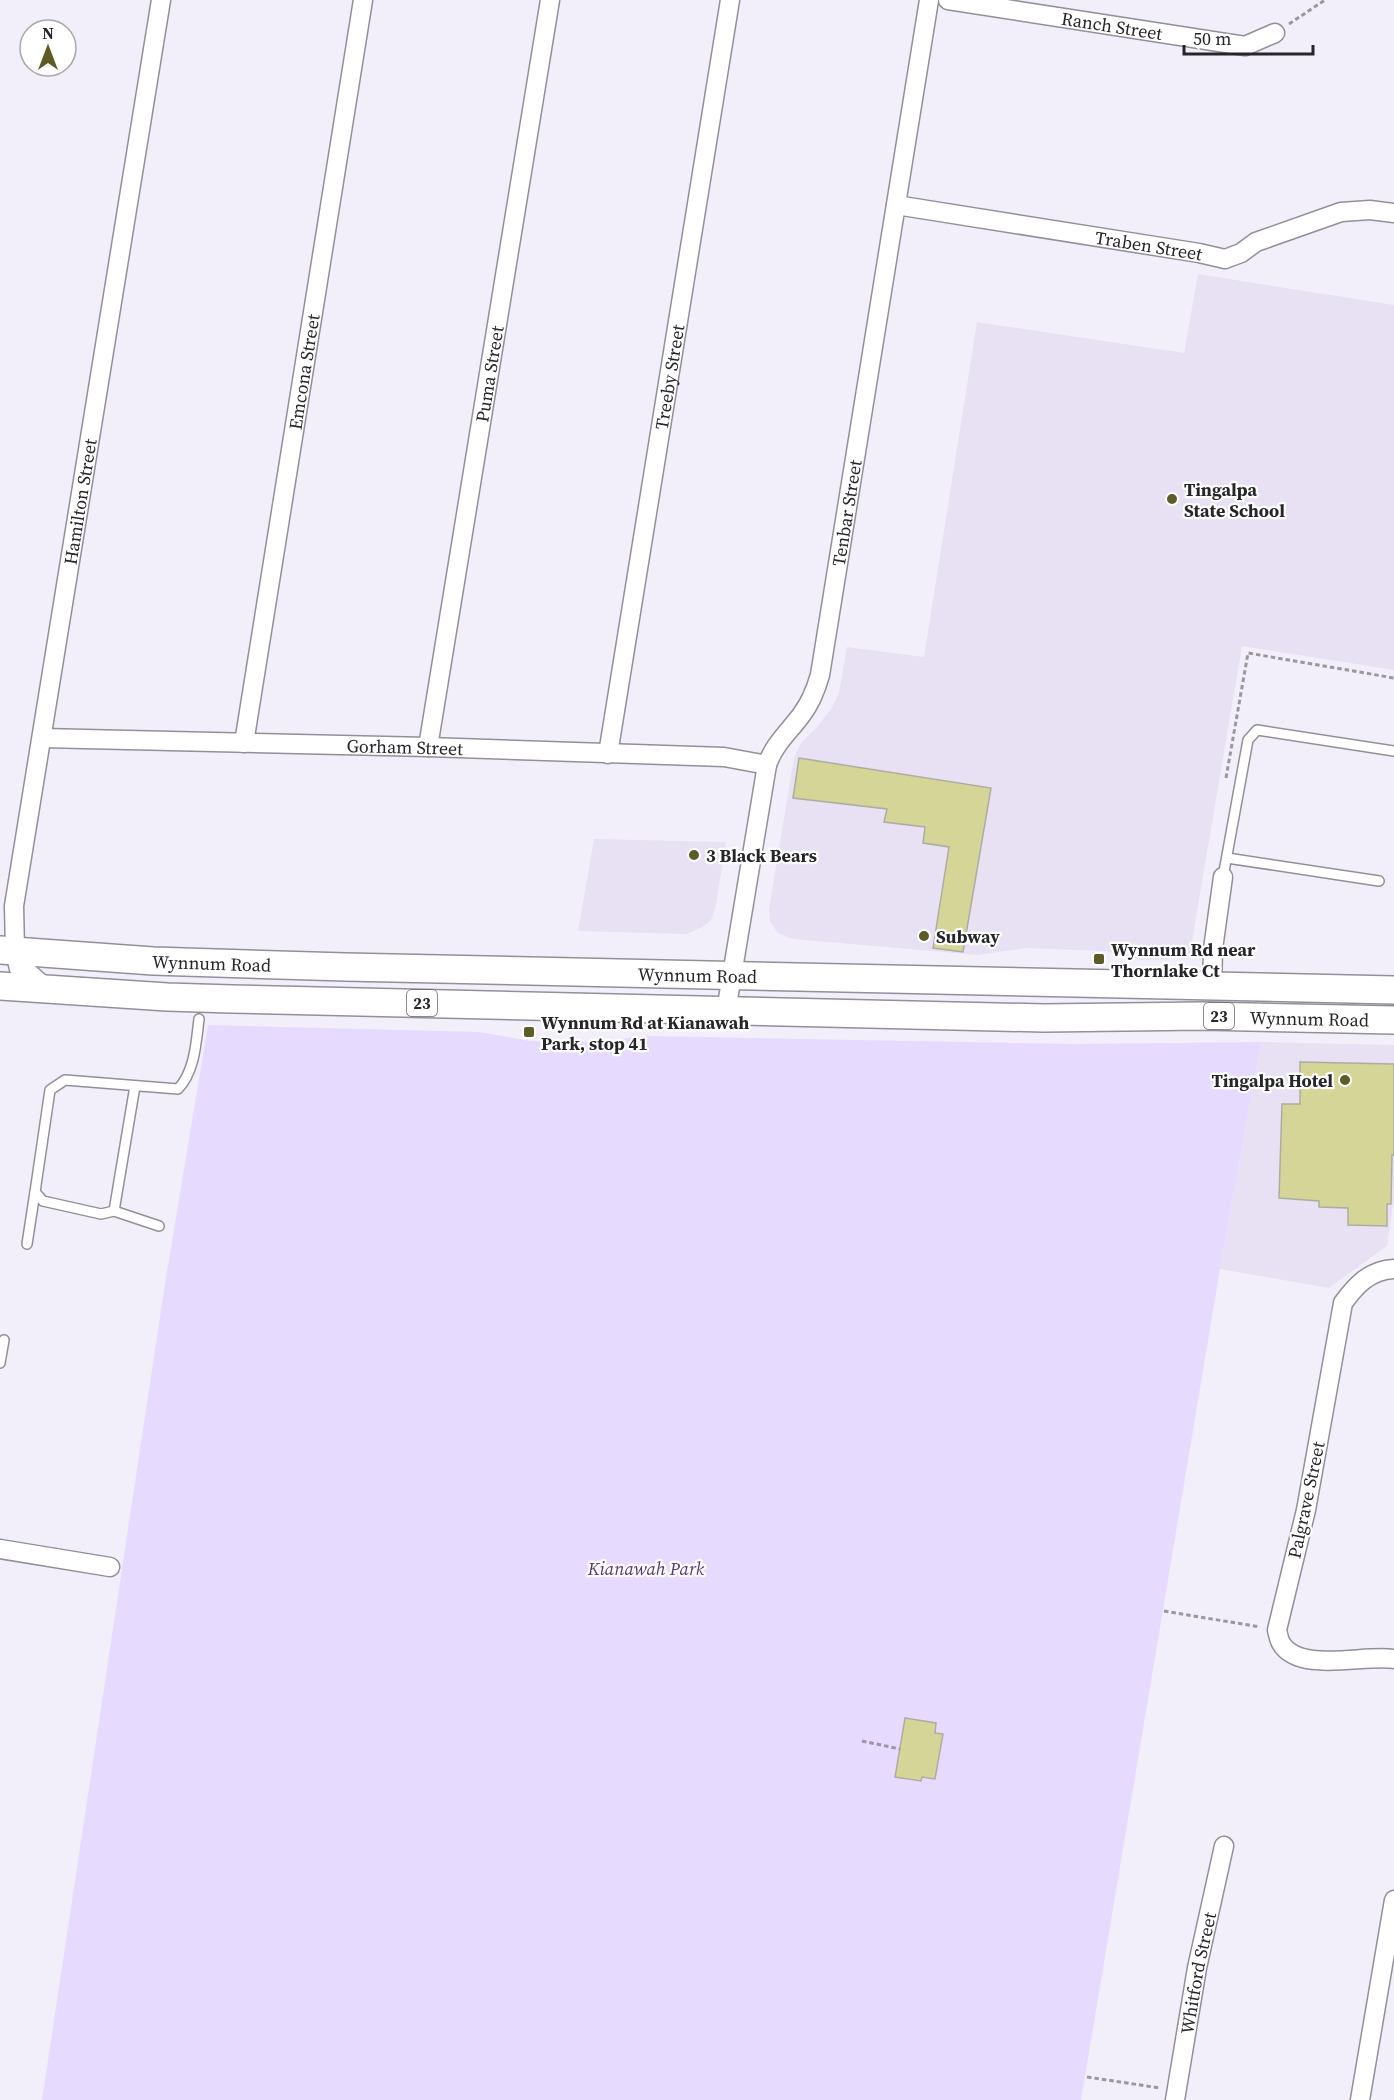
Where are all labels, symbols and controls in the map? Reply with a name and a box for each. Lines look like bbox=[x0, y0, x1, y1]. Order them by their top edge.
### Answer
street label: Ranch Street bbox=[1060, 5, 1164, 46]
north arrow bbox=[18, 18, 78, 78]
scale bar bbox=[1184, 18, 1313, 56]
text: N bbox=[42, 22, 54, 44]
text: 50 m bbox=[1193, 26, 1231, 51]
street label: Traben Street bbox=[1093, 224, 1205, 266]
street label: Emcona Street bbox=[282, 312, 325, 431]
street label: Treeby Street bbox=[648, 322, 690, 431]
street label: Puma Street bbox=[469, 324, 509, 424]
street label: Hamilton Street bbox=[57, 437, 102, 566]
street label: Tenbar Street bbox=[825, 458, 867, 568]
place label: Tingalpa State School bbox=[1184, 477, 1285, 523]
marker: Tingalpa State School bbox=[1165, 492, 1179, 506]
street label: Gorham Street bbox=[346, 733, 464, 761]
place label: 3 Black Bears bbox=[706, 843, 817, 868]
marker: 3 Black Bears bbox=[687, 848, 701, 862]
place label: Subway bbox=[936, 924, 1000, 949]
marker: Subway bbox=[917, 929, 931, 943]
place label: Wynnum Rd near Thornlake Ct bbox=[1111, 937, 1256, 983]
street label: Wynnum Road bbox=[152, 948, 272, 977]
marker: Wynnum Rd near Thornlake Ct bbox=[1092, 952, 1106, 966]
street label: Wynnum Road bbox=[638, 961, 757, 989]
road number: 23 bbox=[407, 990, 437, 1016]
road number: 23 bbox=[1204, 1003, 1234, 1029]
street label: Wynnum Road bbox=[1249, 1004, 1369, 1032]
place label: Wynnum Rd at Kianawah Park, stop 41 bbox=[541, 1010, 749, 1056]
marker: Wynnum Rd at Kianawah Park, stop 41 bbox=[522, 1025, 536, 1039]
place label: Tingalpa Hotel bbox=[1212, 1068, 1333, 1093]
marker: Tingalpa Hotel bbox=[1338, 1073, 1352, 1087]
street label: Palgrave Street bbox=[1281, 1439, 1331, 1561]
park label: Kianawah Park bbox=[587, 1556, 705, 1581]
street label: Whitford Street bbox=[1174, 1909, 1222, 2036]

